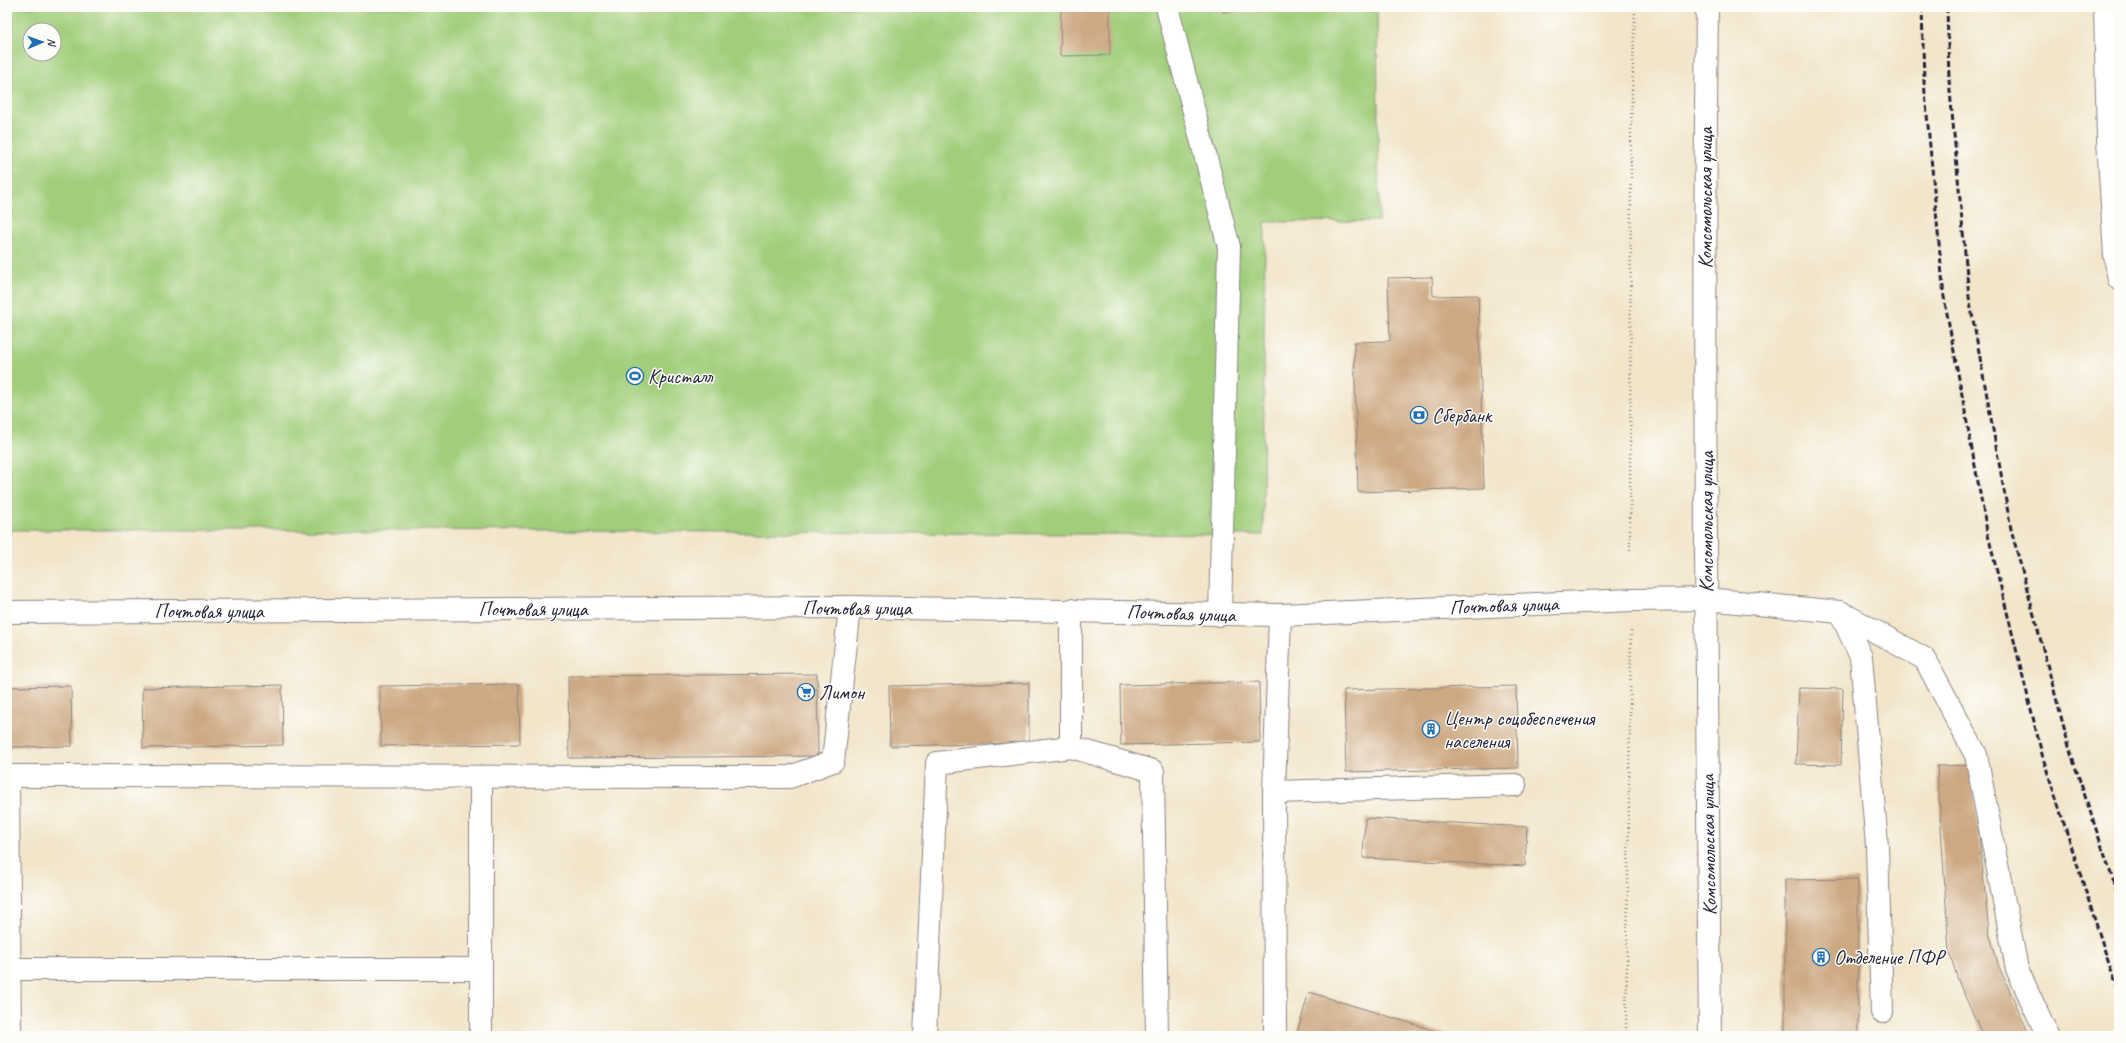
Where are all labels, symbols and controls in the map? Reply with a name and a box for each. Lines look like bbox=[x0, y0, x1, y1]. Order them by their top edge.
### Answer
north arrow bbox=[22, 22, 62, 62]
text: N bbox=[45, 38, 59, 47]
street label: Комсомольская улица bbox=[1693, 126, 1718, 268]
place label: Кристалл bbox=[648, 364, 714, 389]
sports icon: Кристалл bbox=[625, 366, 645, 386]
place label: Сбербанк bbox=[1432, 403, 1493, 428]
bank icon: Сбербанк bbox=[1409, 405, 1429, 425]
street label: Комсомольская улица bbox=[1694, 450, 1719, 592]
street label: Почтовая улица bbox=[1449, 591, 1560, 620]
street label: Почтовая улица bbox=[803, 596, 913, 621]
street label: Почтовая улица bbox=[479, 597, 589, 622]
street label: Почтовая улица bbox=[155, 599, 265, 624]
street label: Почтовая улица bbox=[1126, 599, 1237, 628]
place label: Лимон bbox=[819, 680, 866, 705]
supermarket icon: Лимон bbox=[796, 682, 816, 702]
place label: Центр соцобеспечения населения bbox=[1444, 706, 1596, 754]
building icon: Центр соцобеспечения населения bbox=[1421, 719, 1441, 739]
street label: Комсомольская улица bbox=[1695, 772, 1722, 916]
place label: Отделение ПФР bbox=[1834, 945, 1946, 970]
building icon: Отделение ПФР bbox=[1811, 947, 1831, 967]

